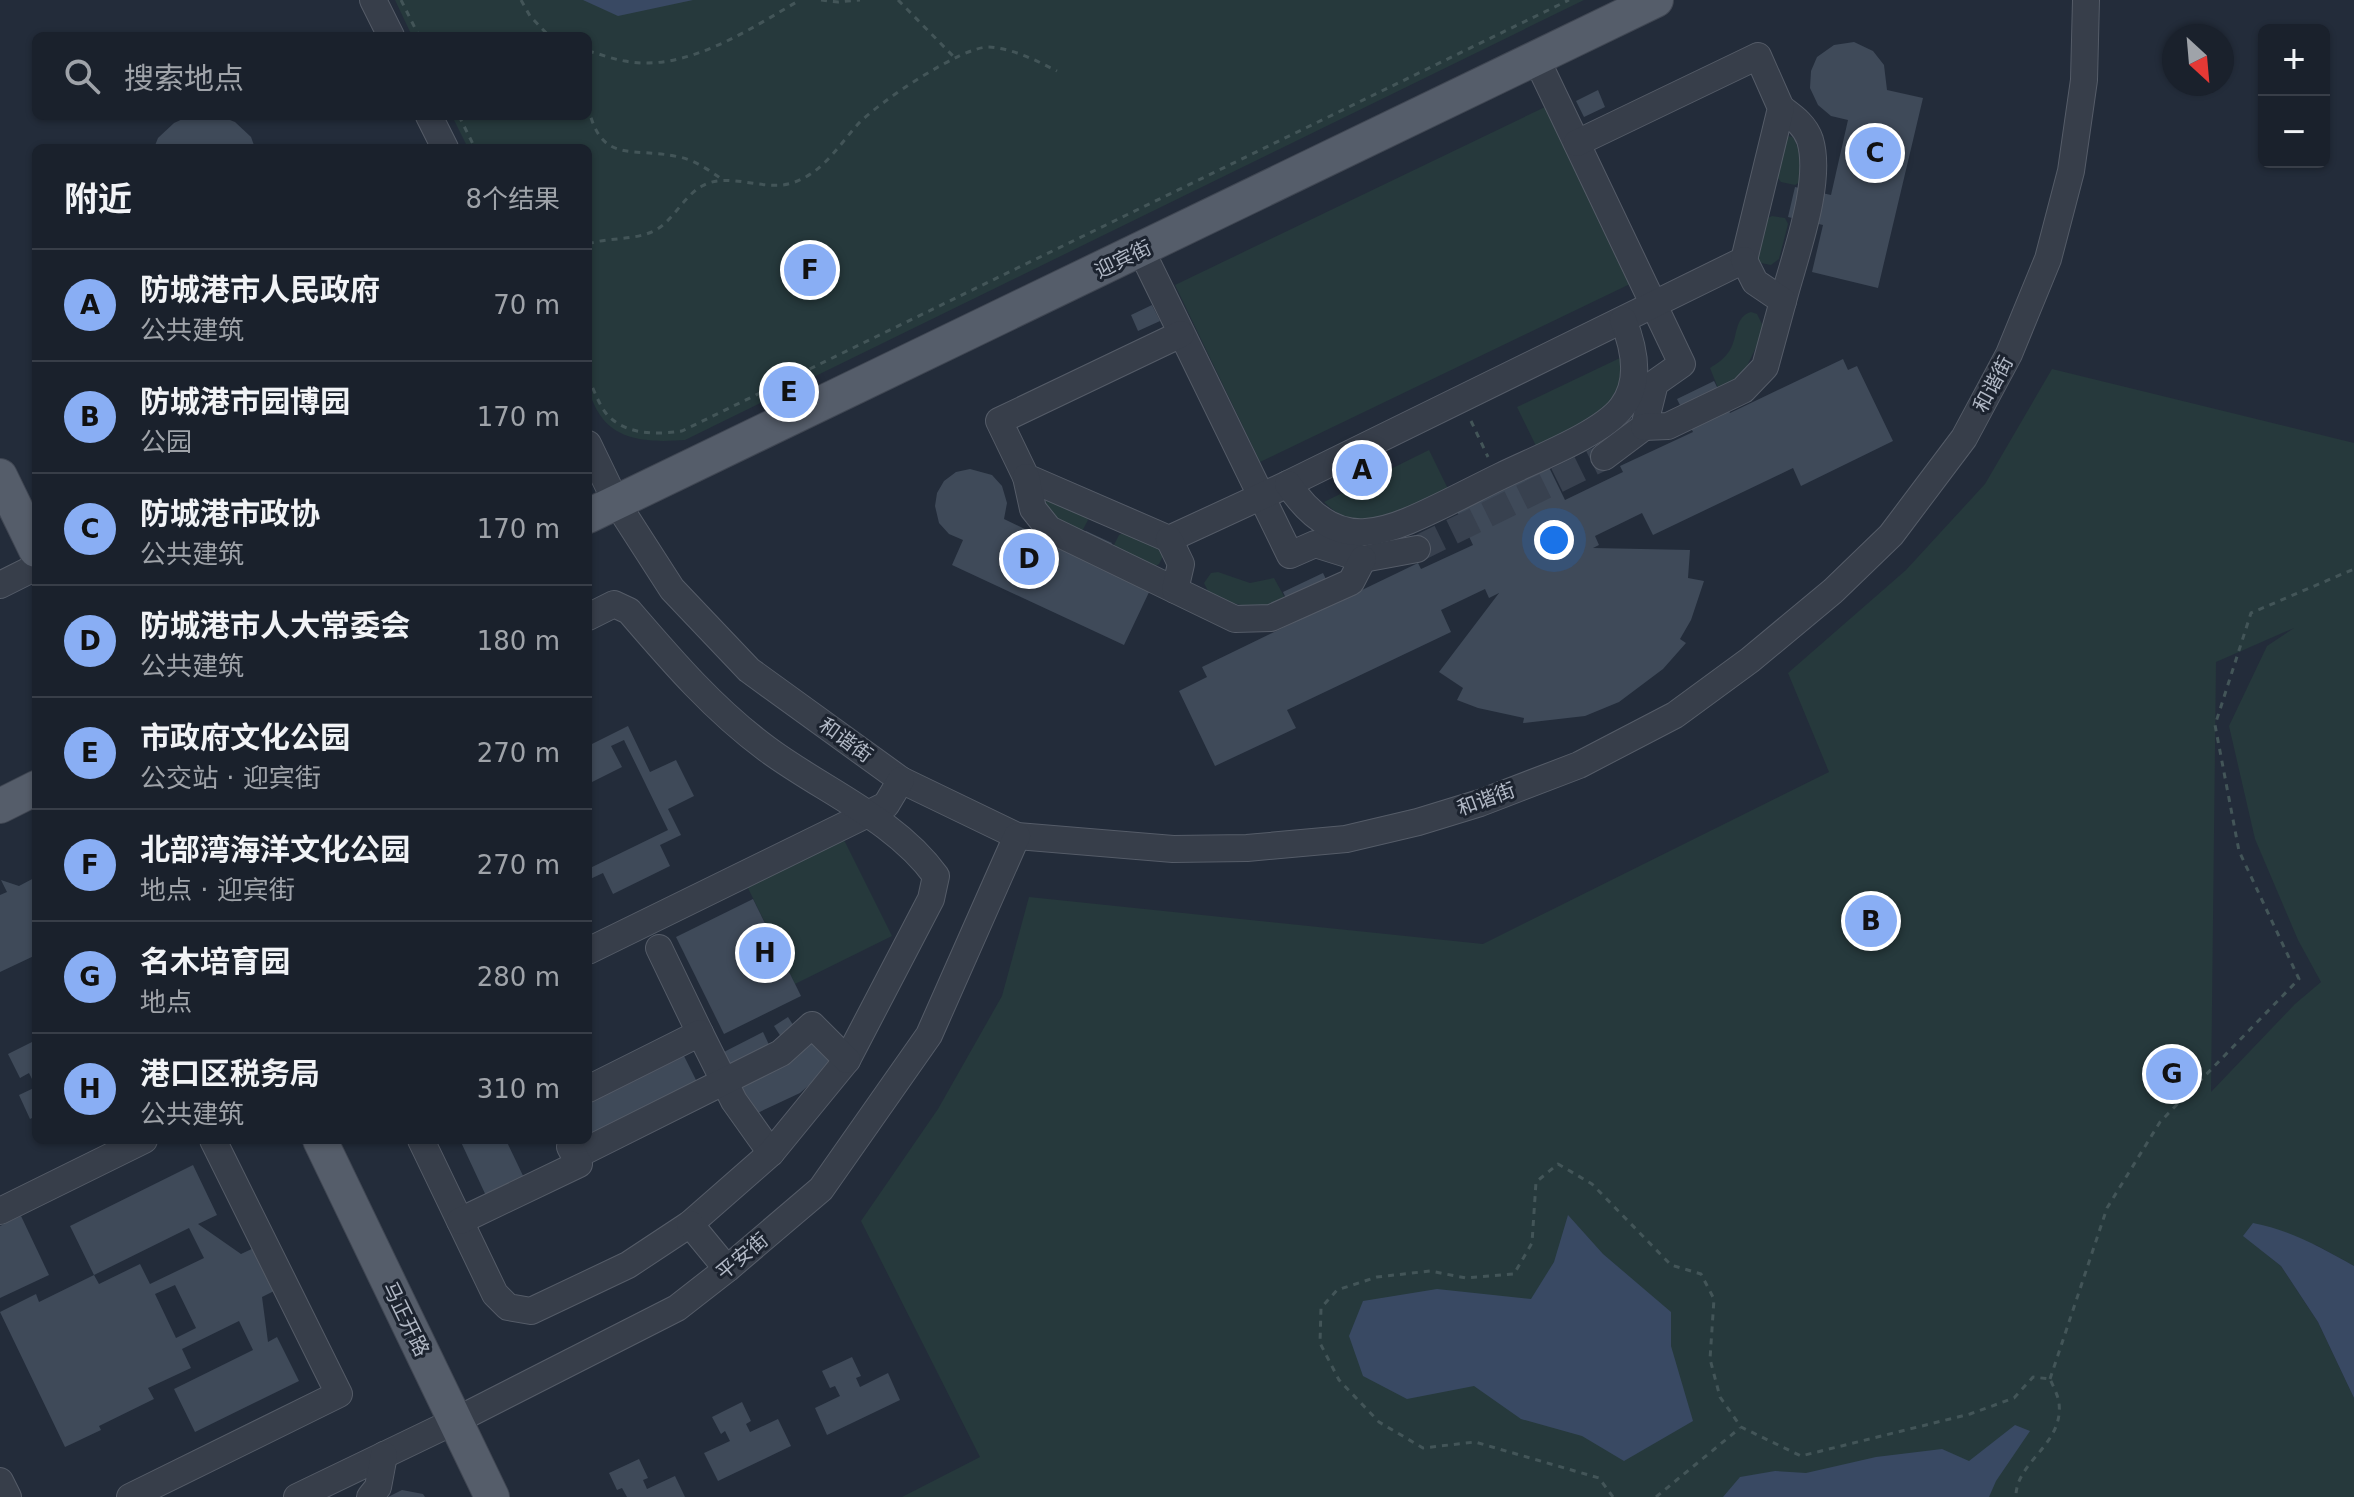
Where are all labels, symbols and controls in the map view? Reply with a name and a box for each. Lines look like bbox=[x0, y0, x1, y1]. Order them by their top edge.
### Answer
north arrow bbox=[2162, 24, 2234, 96]
map controls bbox=[2258, 24, 2330, 168]
button: + bbox=[2258, 24, 2330, 96]
search box bbox=[32, 32, 592, 120]
icon: search bbox=[60, 54, 104, 98]
text: 搜索地点 bbox=[124, 61, 244, 96]
button: − bbox=[2258, 96, 2330, 168]
pin: C bbox=[1849, 123, 1901, 183]
text: 附近 bbox=[64, 179, 132, 219]
text: 8个结果 bbox=[465, 184, 560, 214]
street label: 迎宾街 bbox=[1091, 235, 1155, 283]
pin: F bbox=[784, 240, 836, 300]
text: 防城港市人民政府 bbox=[140, 272, 380, 307]
text: A bbox=[80, 290, 100, 320]
text: 70 m bbox=[493, 290, 560, 320]
text: 公共建筑 bbox=[140, 315, 244, 345]
street label: 和谐街 bbox=[1968, 352, 2018, 416]
pin: E bbox=[763, 362, 815, 422]
text: 防城港市园博园 bbox=[140, 384, 350, 419]
text: B bbox=[80, 402, 100, 432]
text: 170 m bbox=[477, 402, 560, 432]
text: 公园 bbox=[140, 427, 192, 457]
pin: A bbox=[1336, 440, 1388, 500]
text: 防城港市政协 bbox=[140, 496, 320, 531]
text: C bbox=[80, 514, 100, 544]
text: 170 m bbox=[477, 514, 560, 544]
your location bbox=[1534, 520, 1574, 560]
pin: D bbox=[1003, 529, 1055, 589]
text: 公共建筑 bbox=[140, 539, 244, 569]
text: 防城港市人大常委会 bbox=[140, 608, 410, 643]
text: D bbox=[79, 626, 101, 656]
text: 180 m bbox=[477, 626, 560, 656]
text: 公共建筑 bbox=[140, 651, 244, 681]
street label: 和谐街 bbox=[815, 713, 877, 767]
text: 市政府文化公园 bbox=[140, 720, 350, 755]
text: E bbox=[81, 738, 99, 768]
text: 270 m bbox=[477, 738, 560, 768]
text: 公交站 · 迎宾街 bbox=[140, 763, 321, 793]
street label: 和谐街 bbox=[1454, 777, 1518, 821]
text: 北部湾海洋文化公园 bbox=[140, 832, 410, 867]
text: F bbox=[81, 850, 99, 880]
text: 270 m bbox=[477, 850, 560, 880]
text: 地点 · 迎宾街 bbox=[140, 875, 295, 905]
pin: B bbox=[1845, 891, 1897, 951]
pin: H bbox=[739, 923, 791, 983]
text: 名木培育园 bbox=[140, 944, 290, 979]
text: G bbox=[79, 962, 101, 992]
text: 280 m bbox=[477, 962, 560, 992]
text: 地点 bbox=[140, 987, 192, 1017]
pin: G bbox=[2146, 1044, 2198, 1104]
text: 港口区税务局 bbox=[140, 1056, 320, 1091]
text: H bbox=[79, 1074, 101, 1104]
text: 310 m bbox=[477, 1074, 560, 1104]
text: 公共建筑 bbox=[140, 1099, 244, 1129]
street label: 平安街 bbox=[711, 1228, 773, 1284]
street label: 马正开路 bbox=[378, 1278, 434, 1360]

